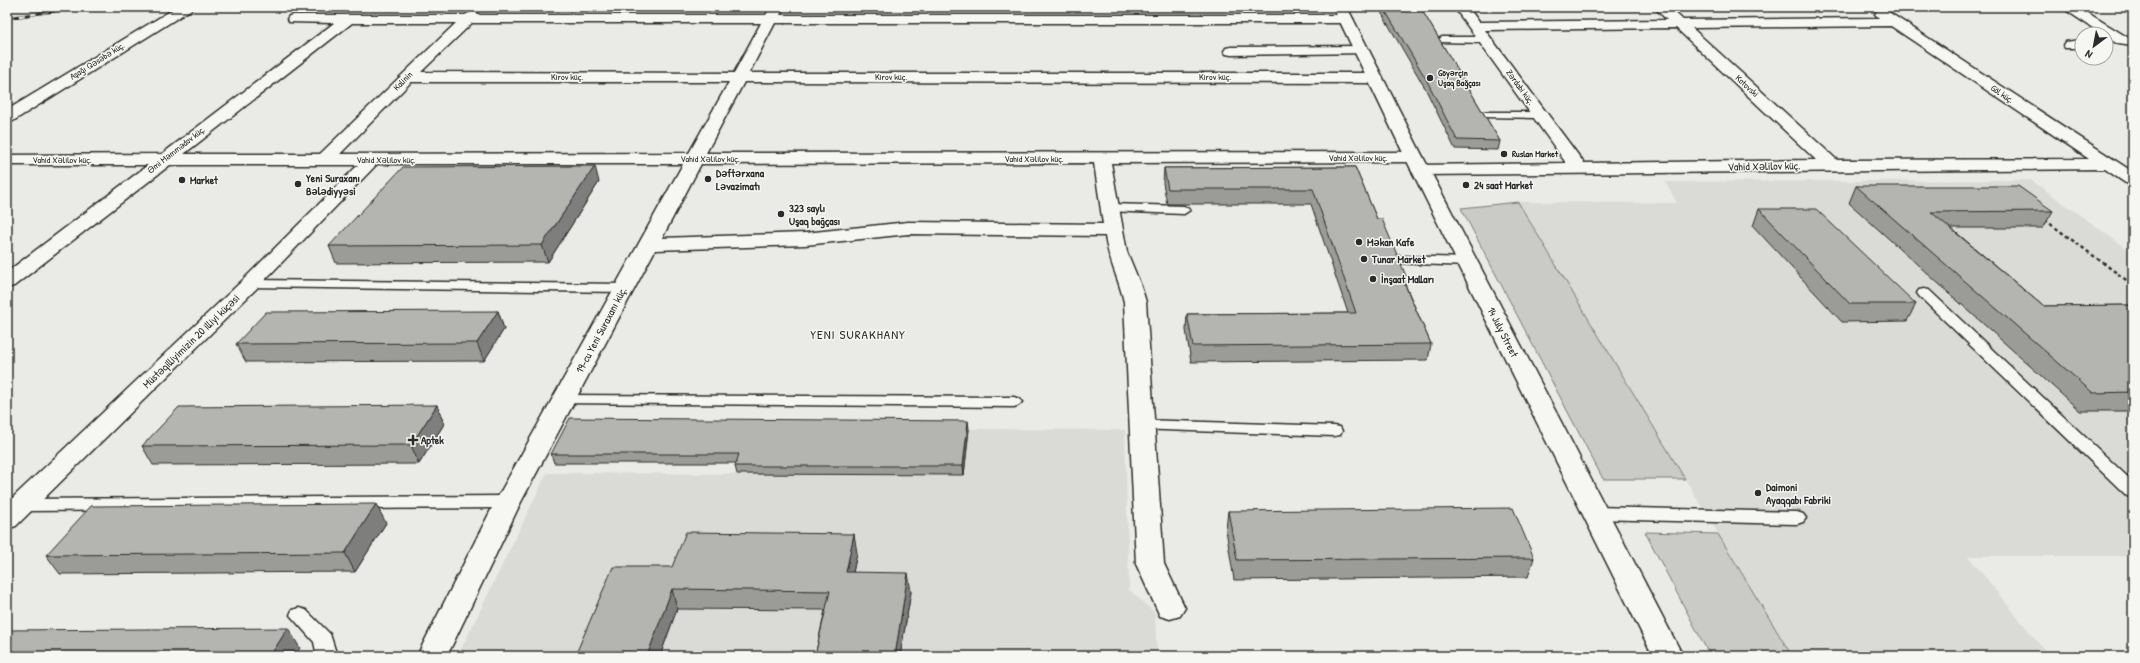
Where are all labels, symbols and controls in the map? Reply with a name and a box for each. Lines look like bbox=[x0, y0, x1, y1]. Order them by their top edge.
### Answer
north arrow bbox=[2074, 26, 2114, 66]
street label: Aşağı Qəsəbə küç. bbox=[67, 39, 127, 83]
text: N bbox=[2082, 47, 2095, 62]
place label: Göyərçin Uşaq Bağçası bbox=[1438, 67, 1481, 90]
street label: Zərdabi küç. bbox=[1503, 67, 1537, 107]
street label: Kalinin bbox=[391, 69, 415, 93]
street label: Kirov küç. bbox=[551, 71, 583, 83]
street label: Kirov küç. bbox=[875, 71, 907, 83]
street label: Kirov küç. bbox=[1199, 71, 1231, 83]
street label: Kotovski bbox=[1733, 72, 1761, 100]
marker: Göyərçin Uşaq Bağçası bbox=[1425, 73, 1435, 83]
street label: Göl küç. bbox=[1988, 82, 2016, 106]
street label: Əmi Məmmədov küç. bbox=[145, 124, 207, 176]
place label: Ruslan Market bbox=[1512, 148, 1559, 160]
marker: Ruslan Market bbox=[1499, 149, 1509, 159]
street label: Vahid Xəlilov küç. bbox=[1328, 152, 1388, 164]
street label: Vahid Xəlilov küç. bbox=[680, 153, 740, 165]
street label: Vahid Xəlilov küç. bbox=[1004, 153, 1064, 165]
street label: Vahid Xəlilov küç. bbox=[32, 154, 92, 166]
street label: Vahid Xəlilov küç. bbox=[356, 154, 416, 166]
street label: Vahid Xəlilov küç. bbox=[1728, 158, 1800, 174]
place label: Dəftərxana Ləvazimatı bbox=[716, 166, 765, 193]
place label: Yeni Suraxanı Bələdiyyəsi bbox=[305, 171, 360, 199]
place label: Market bbox=[190, 173, 219, 187]
marker: Dəftərxana Ləvazimatı bbox=[703, 174, 713, 184]
marker: Market bbox=[177, 175, 187, 185]
place label: 24 saat Market bbox=[1474, 178, 1534, 192]
marker: Yeni Suraxanı Bələdiyyəsi bbox=[293, 179, 303, 189]
marker: 24 saat Market bbox=[1461, 180, 1471, 190]
place label: 323 saylı Uşaq bağçası bbox=[789, 201, 840, 229]
marker: 323 saylı Uşaq bağçası bbox=[776, 209, 786, 219]
place label: Məkan Kafe bbox=[1367, 235, 1415, 249]
marker: Məkan Kafe bbox=[1354, 237, 1364, 247]
place label: Tunar Market bbox=[1371, 252, 1427, 266]
marker: Tunar Market bbox=[1359, 254, 1369, 264]
place label: İnşaat Malları bbox=[1381, 272, 1434, 286]
marker: İnşaat Malları bbox=[1368, 274, 1378, 284]
street label: 19-cu Yeni Suraxanı küç. bbox=[572, 284, 630, 376]
street label: Müstəqilliyimizin 20 illiyi küçəsi bbox=[140, 291, 242, 391]
street label: 14 July Street bbox=[1484, 304, 1522, 360]
district label: YENI SURAKHANY bbox=[810, 325, 906, 343]
place label: Aptek bbox=[421, 433, 444, 448]
marker: Aptek bbox=[408, 435, 418, 445]
place label: Daimoni Ayaqqabı Fabriki bbox=[1766, 480, 1831, 508]
marker: Daimoni Ayaqqabı Fabriki bbox=[1753, 488, 1763, 498]

